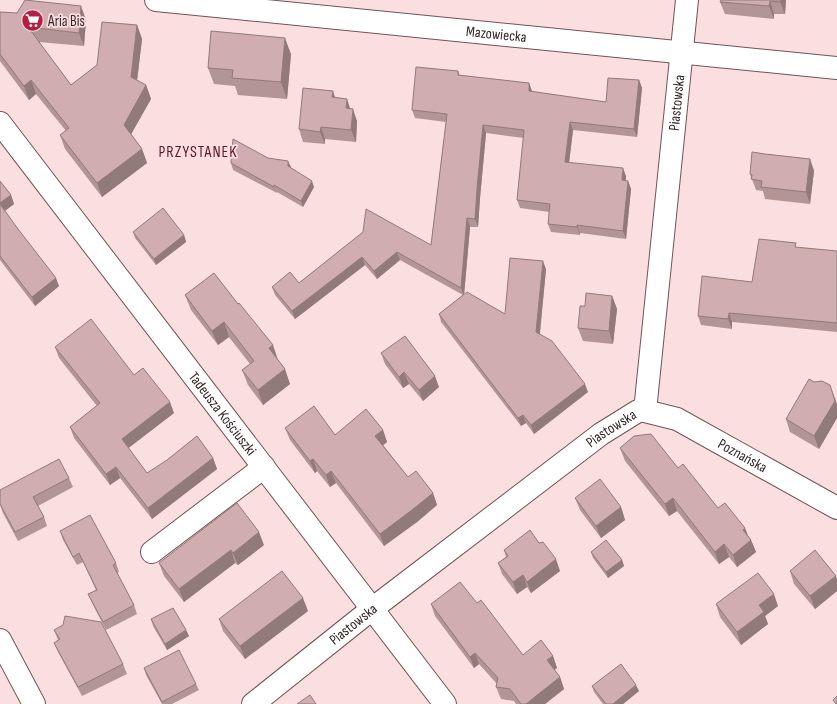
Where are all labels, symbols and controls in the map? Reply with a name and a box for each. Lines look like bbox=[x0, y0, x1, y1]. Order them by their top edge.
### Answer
supermarket icon: Aria Bis bbox=[19, 8, 45, 34]
place label: Aria Bis bbox=[47, 12, 85, 31]
street label: Mazowiecka bbox=[465, 22, 528, 47]
street label: Piastowska bbox=[665, 74, 689, 132]
district label: PRZYSTANEK bbox=[159, 143, 237, 162]
street label: Tadeusza Kościuszki bbox=[184, 368, 260, 460]
street label: Piastowska bbox=[582, 405, 640, 452]
street label: Poznańska bbox=[714, 435, 770, 477]
street label: Piastowska bbox=[325, 599, 381, 650]

